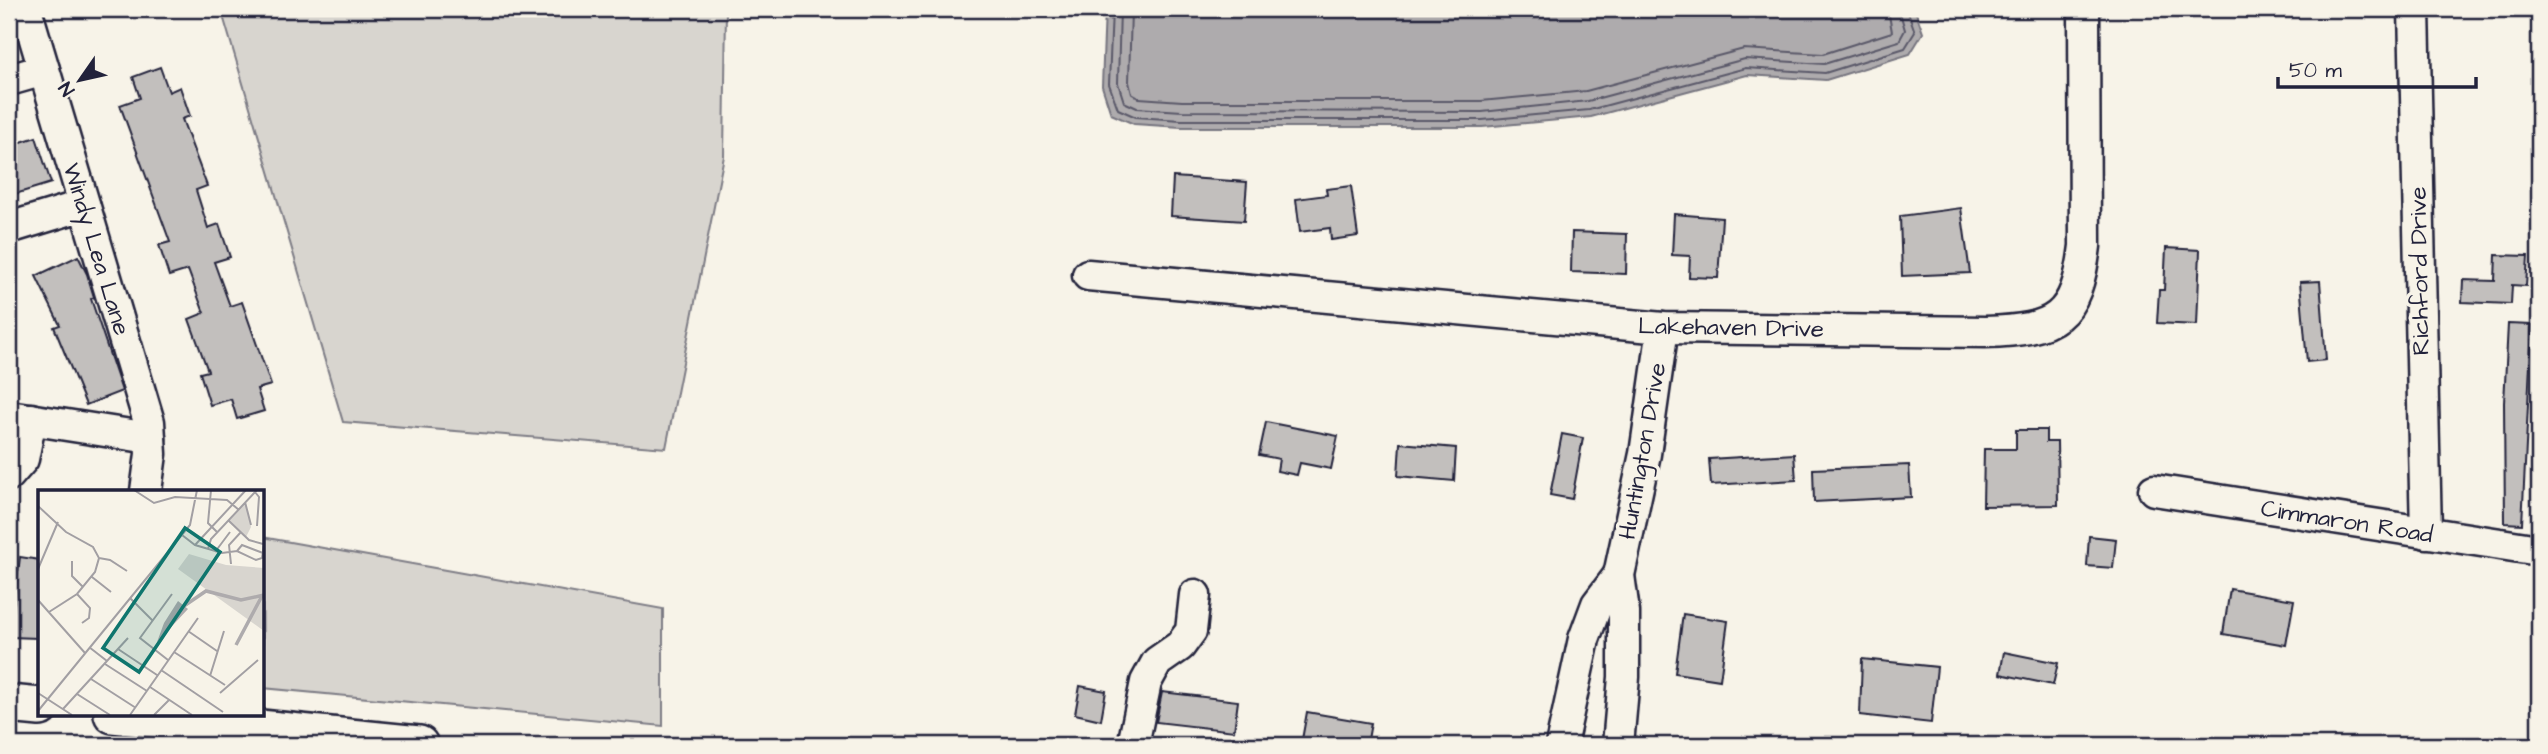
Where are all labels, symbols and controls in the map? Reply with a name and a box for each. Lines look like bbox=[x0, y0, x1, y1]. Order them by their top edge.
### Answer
north arrow bbox=[46, 46, 116, 116]
scale bar bbox=[2278, 46, 2476, 90]
text: 50 m bbox=[2289, 56, 2343, 85]
text: N bbox=[53, 76, 82, 101]
street label: Windy Lea Lane bbox=[53, 159, 138, 340]
street label: Richford Drive bbox=[2402, 186, 2438, 356]
street label: Lakehaven Drive bbox=[1638, 309, 1824, 347]
street label: Huntington Drive bbox=[1611, 360, 1676, 542]
inset map bbox=[38, 490, 264, 716]
street label: Cimmaron Road bbox=[2258, 492, 2435, 552]

